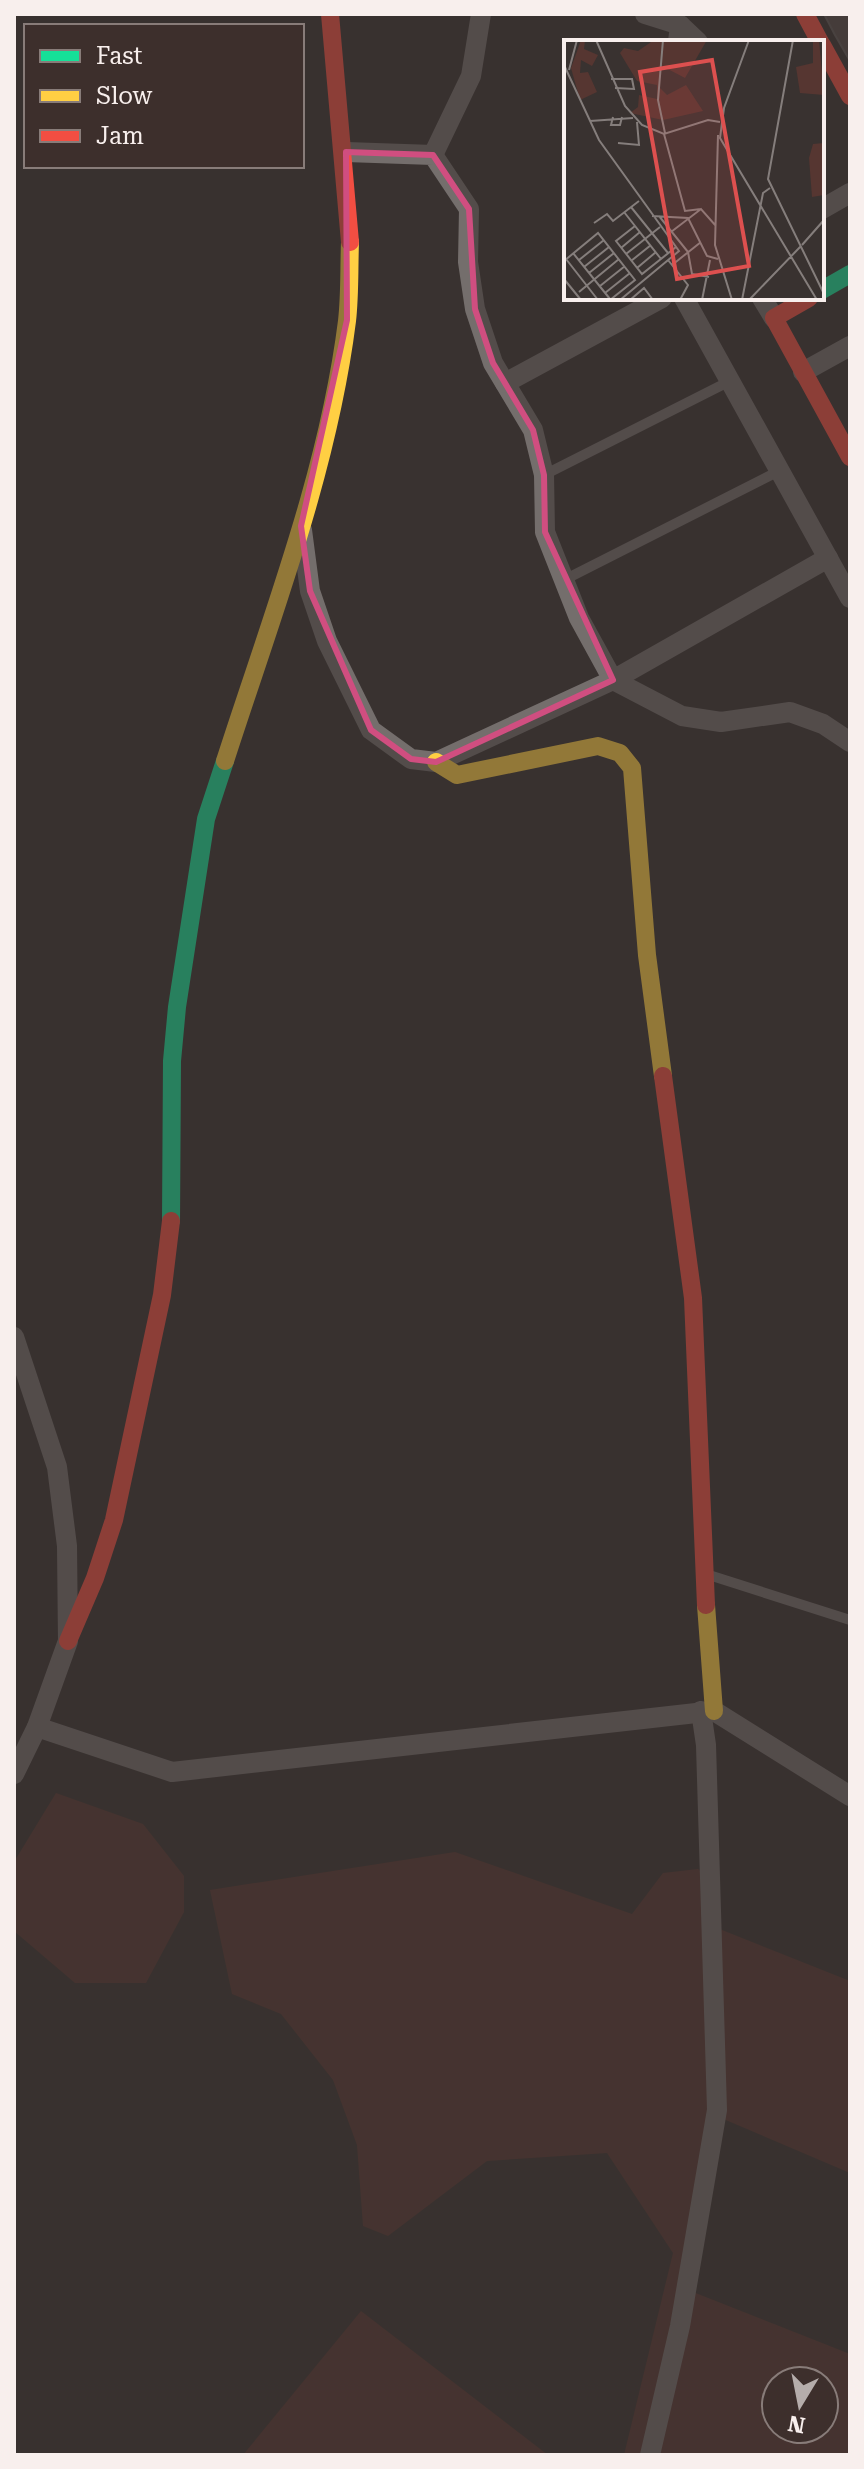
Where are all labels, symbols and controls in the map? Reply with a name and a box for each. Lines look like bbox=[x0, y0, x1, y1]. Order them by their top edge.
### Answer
legend bbox=[24, 24, 304, 168]
inset map bbox=[564, 40, 824, 300]
text: Fast bbox=[96, 42, 143, 70]
text: Slow bbox=[96, 82, 153, 110]
text: Jam bbox=[96, 122, 144, 150]
north arrow bbox=[760, 2365, 840, 2445]
text: N bbox=[786, 2410, 807, 2438]

